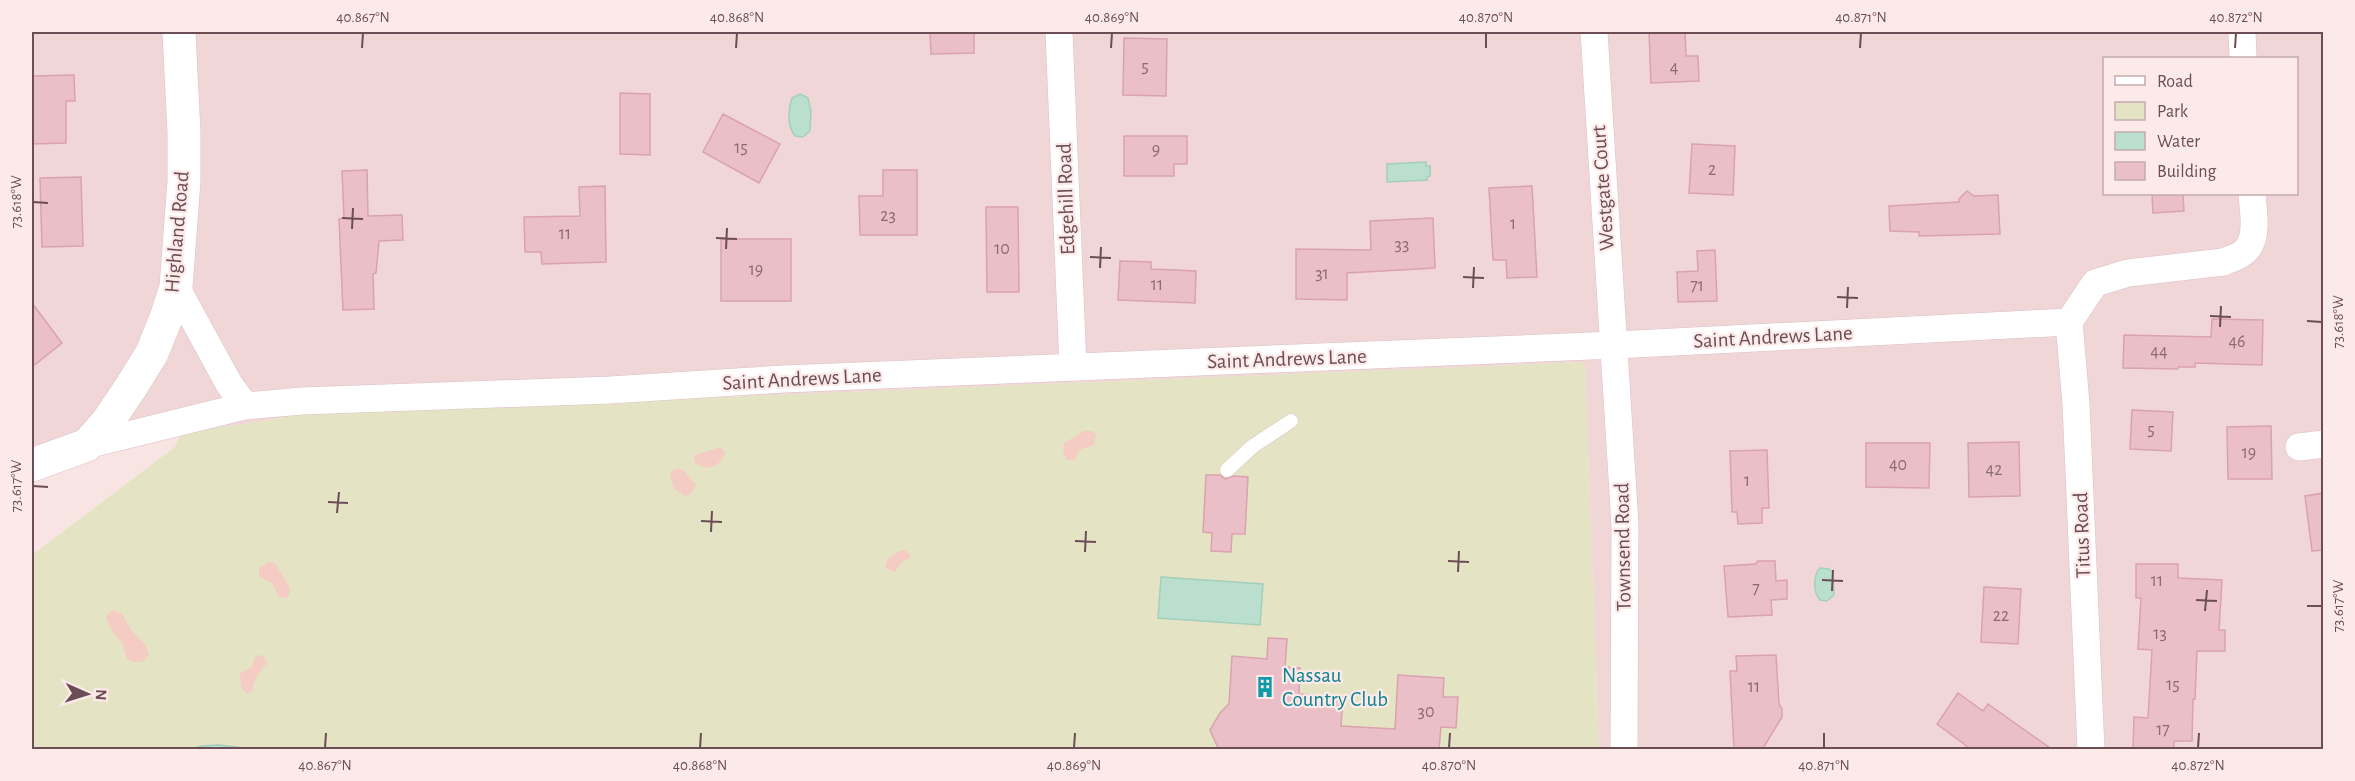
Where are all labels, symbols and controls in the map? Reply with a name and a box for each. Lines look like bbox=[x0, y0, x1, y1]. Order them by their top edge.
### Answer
text: 40.867°N bbox=[336, 10, 390, 25]
text: 40.868°N bbox=[710, 10, 764, 25]
text: 40.869°N bbox=[1085, 10, 1139, 25]
text: 40.870°N bbox=[1459, 10, 1513, 25]
text: 40.871°N bbox=[1835, 10, 1887, 25]
text: 40.872°N bbox=[2209, 10, 2263, 25]
legend bbox=[2103, 57, 2298, 195]
house number: 5 bbox=[1141, 58, 1149, 76]
house number: 4 bbox=[1670, 59, 1679, 77]
text: Road bbox=[2157, 73, 2193, 91]
text: Park bbox=[2157, 103, 2189, 121]
street label: Westgate Court bbox=[1588, 124, 1618, 251]
text: Water bbox=[2157, 133, 2200, 151]
house number: 15 bbox=[734, 139, 748, 157]
house number: 9 bbox=[1152, 141, 1160, 159]
street label: Edgehill Road bbox=[1054, 143, 1078, 255]
house number: 2 bbox=[1708, 161, 1716, 179]
text: Building bbox=[2157, 163, 2217, 181]
street label: Highland Road bbox=[161, 170, 193, 294]
text: 73.618°W bbox=[9, 175, 24, 229]
house number: 23 bbox=[880, 207, 896, 225]
house number: 1 bbox=[1510, 215, 1516, 233]
house number: 11 bbox=[559, 225, 571, 243]
house number: 33 bbox=[1395, 236, 1409, 254]
house number: 10 bbox=[994, 240, 1010, 258]
house number: 19 bbox=[749, 261, 763, 279]
house number: 31 bbox=[1315, 265, 1329, 283]
house number: 11 bbox=[1151, 276, 1163, 294]
house number: 71 bbox=[1690, 277, 1704, 295]
text: 73.618°W bbox=[2331, 295, 2346, 349]
street label: Saint Andrews Lane bbox=[1693, 322, 1853, 352]
house number: 46 bbox=[2228, 333, 2246, 351]
house number: 44 bbox=[2150, 343, 2168, 361]
street label: Saint Andrews Lane bbox=[1207, 346, 1367, 372]
street label: Saint Andrews Lane bbox=[722, 364, 882, 394]
house number: 5 bbox=[2147, 421, 2155, 439]
house number: 19 bbox=[2242, 444, 2256, 462]
house number: 40 bbox=[1889, 456, 1907, 474]
text: 73.617°W bbox=[9, 459, 24, 512]
house number: 42 bbox=[1986, 461, 2002, 479]
house number: 1 bbox=[1744, 472, 1750, 490]
street label: Townsend Road bbox=[1611, 483, 1635, 611]
street label: Titus Road bbox=[2070, 492, 2094, 578]
house number: 11 bbox=[2151, 572, 2163, 590]
text: 73.617°W bbox=[2331, 579, 2346, 632]
house number: 7 bbox=[1752, 580, 1760, 598]
house number: 22 bbox=[1993, 607, 2009, 625]
house number: 13 bbox=[2153, 625, 2167, 643]
north arrow bbox=[57, 664, 117, 724]
place label: Nassau Country Club bbox=[1282, 665, 1388, 710]
building icon: Nassau Country Club bbox=[1253, 675, 1277, 699]
house number: 15 bbox=[2166, 676, 2180, 694]
house number: 11 bbox=[1748, 678, 1760, 696]
text: N bbox=[93, 689, 109, 701]
house number: 30 bbox=[1418, 703, 1434, 721]
house number: 17 bbox=[2156, 721, 2170, 739]
text: 40.867°N bbox=[298, 758, 352, 773]
text: 40.868°N bbox=[673, 758, 727, 773]
text: 40.869°N bbox=[1047, 758, 1101, 773]
text: 40.870°N bbox=[1422, 758, 1476, 773]
text: 40.871°N bbox=[1798, 758, 1850, 773]
text: 40.872°N bbox=[2171, 758, 2225, 773]

